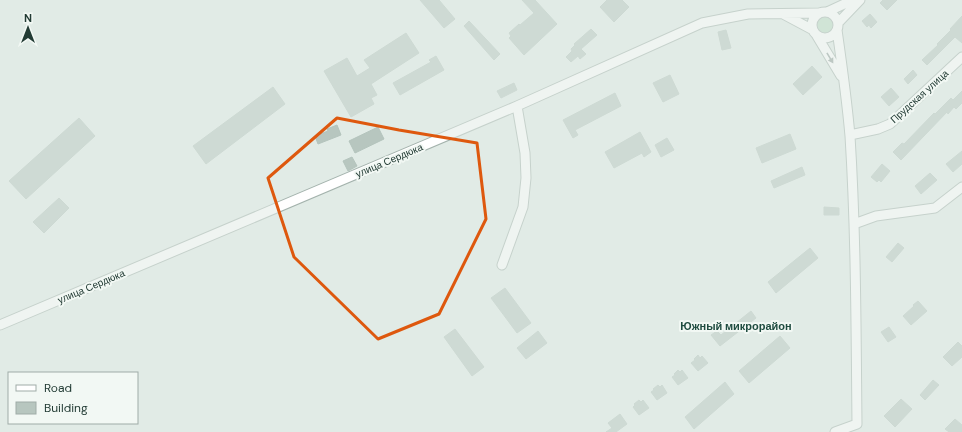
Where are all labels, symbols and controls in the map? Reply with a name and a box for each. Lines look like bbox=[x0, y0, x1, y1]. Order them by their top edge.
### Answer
north arrow bbox=[8, 8, 48, 48]
text: N bbox=[24, 11, 32, 25]
one-way arrow bbox=[827, 52, 834, 64]
street label: Прудская улица bbox=[888, 67, 951, 126]
street label: улица Сердюка bbox=[354, 140, 425, 180]
street label: улица Сердюка bbox=[56, 266, 127, 306]
district label: Южный микрорайон bbox=[680, 319, 792, 333]
legend bbox=[8, 372, 138, 424]
text: Road bbox=[44, 380, 72, 396]
text: Building bbox=[44, 400, 88, 416]

